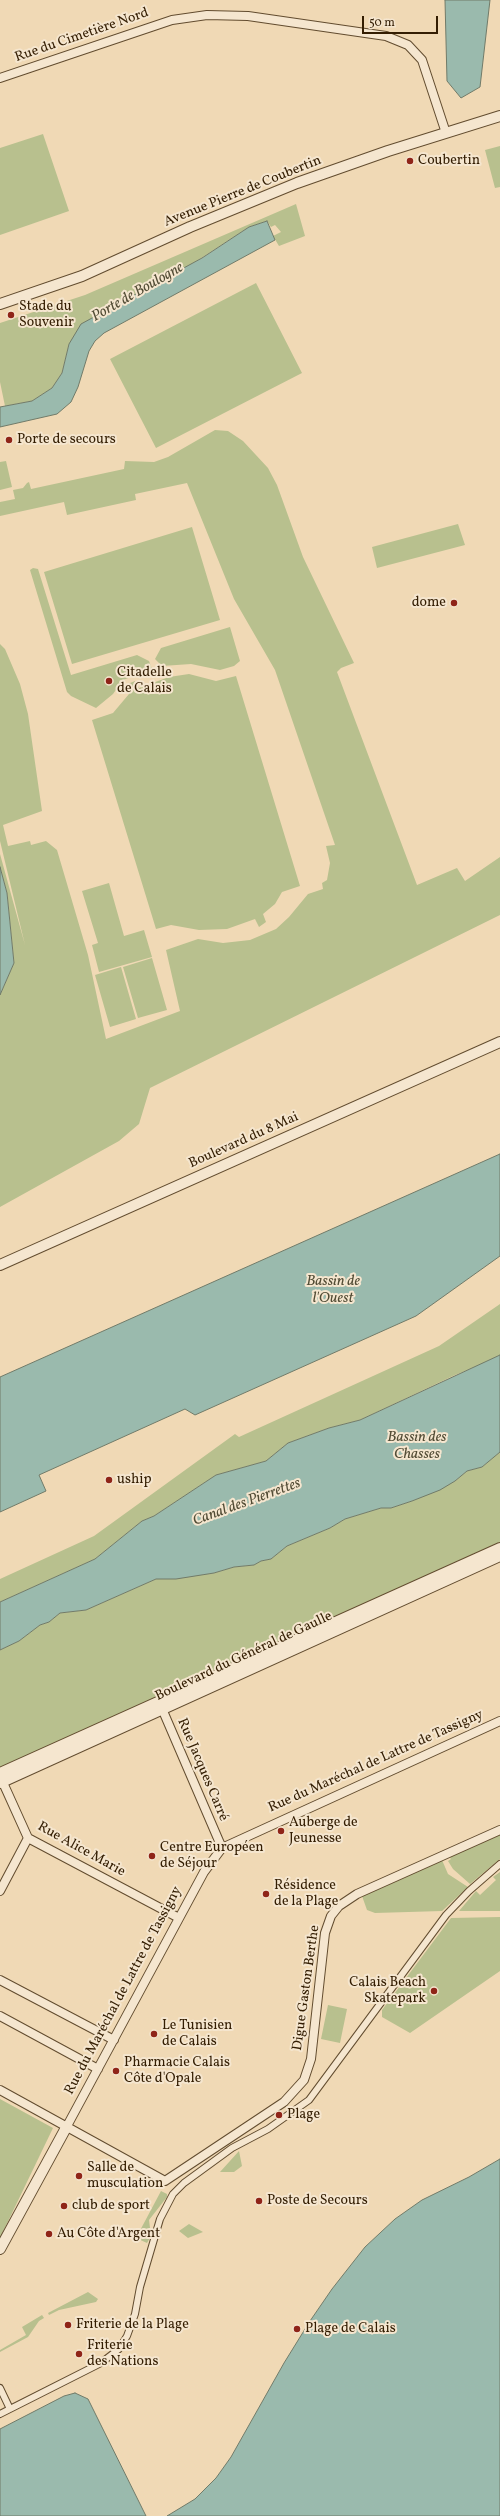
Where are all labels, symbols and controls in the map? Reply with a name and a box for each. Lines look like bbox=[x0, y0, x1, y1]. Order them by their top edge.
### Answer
street label: Rue du Cimetière Nord bbox=[13, 5, 151, 67]
scale bar bbox=[364, 8, 440, 34]
text: 50 m bbox=[369, 15, 395, 31]
street label: Avenue Pierre de Coubertin bbox=[162, 153, 324, 231]
place label: Coubertin bbox=[418, 153, 480, 169]
marker: Coubertin bbox=[405, 156, 415, 166]
water label: Porte de Boulogne bbox=[89, 259, 187, 327]
place label: Stade du Souvenir bbox=[19, 299, 74, 332]
marker: Stade du Souvenir bbox=[6, 310, 16, 320]
place label: Porte de secours bbox=[17, 432, 116, 448]
marker: Porte de secours bbox=[4, 435, 14, 445]
place label: dome bbox=[412, 595, 446, 611]
marker: dome bbox=[449, 598, 459, 608]
place label: Citadelle de Calais bbox=[117, 665, 172, 698]
marker: Citadelle de Calais bbox=[104, 676, 114, 686]
street label: Boulevard du 8 Mai bbox=[187, 1109, 301, 1173]
water label: Bassin de l'Ouest bbox=[306, 1273, 360, 1308]
water label: Bassin des Chasses bbox=[387, 1429, 447, 1464]
place label: uship bbox=[117, 1472, 151, 1488]
marker: uship bbox=[104, 1475, 114, 1485]
water label: Canal des Pierrettes bbox=[191, 1475, 303, 1531]
street label: Boulevard du Général de Gaulle bbox=[153, 1609, 335, 1705]
street label: Rue du Maréchal de Lattre de Tassigny bbox=[266, 1707, 486, 1817]
street label: Rue Jacques Carré bbox=[173, 1716, 231, 1824]
place label: Auberge de Jeunesse bbox=[289, 1815, 358, 1848]
street label: Rue Alice Marie bbox=[34, 1819, 128, 1881]
marker: Auberge de Jeunesse bbox=[276, 1826, 286, 1836]
place label: Centre Européen de Séjour bbox=[160, 1840, 264, 1872]
marker: Centre Européen de Séjour bbox=[147, 1851, 157, 1861]
place label: Résidence de la Plage bbox=[274, 1878, 338, 1910]
street label: Rue du Maréchal de Lattre de Tassigny bbox=[62, 1884, 186, 2098]
marker: Résidence de la Plage bbox=[261, 1889, 271, 1899]
street label: Digue Gaston Berthe bbox=[290, 1924, 324, 2052]
place label: Calais Beach Skatepark bbox=[349, 1975, 426, 2008]
marker: Calais Beach Skatepark bbox=[429, 1986, 439, 1996]
place label: Le Tunisien de Calais bbox=[162, 2018, 232, 2050]
marker: Le Tunisien de Calais bbox=[149, 2029, 159, 2039]
place label: Pharmacie Calais Côte d'Opale bbox=[124, 2055, 230, 2088]
marker: Pharmacie Calais Côte d'Opale bbox=[111, 2066, 121, 2076]
place label: Plage bbox=[287, 2107, 320, 2123]
marker: Plage bbox=[274, 2110, 284, 2120]
place label: Salle de musculation bbox=[87, 2160, 163, 2192]
marker: Salle de musculation bbox=[74, 2171, 84, 2181]
place label: Poste de Secours bbox=[267, 2193, 368, 2209]
marker: Poste de Secours bbox=[254, 2196, 264, 2206]
place label: club de sport bbox=[72, 2198, 150, 2214]
marker: club de sport bbox=[59, 2201, 69, 2211]
place label: Au Côte d'Argent bbox=[57, 2226, 160, 2242]
marker: Au Côte d'Argent bbox=[44, 2229, 54, 2239]
place label: Friterie de la Plage bbox=[76, 2317, 189, 2333]
marker: Friterie de la Plage bbox=[63, 2320, 73, 2330]
place label: Plage de Calais bbox=[305, 2321, 396, 2337]
marker: Plage de Calais bbox=[292, 2324, 302, 2334]
place label: Friterie des Nations bbox=[87, 2338, 158, 2370]
marker: Friterie des Nations bbox=[74, 2349, 84, 2359]

